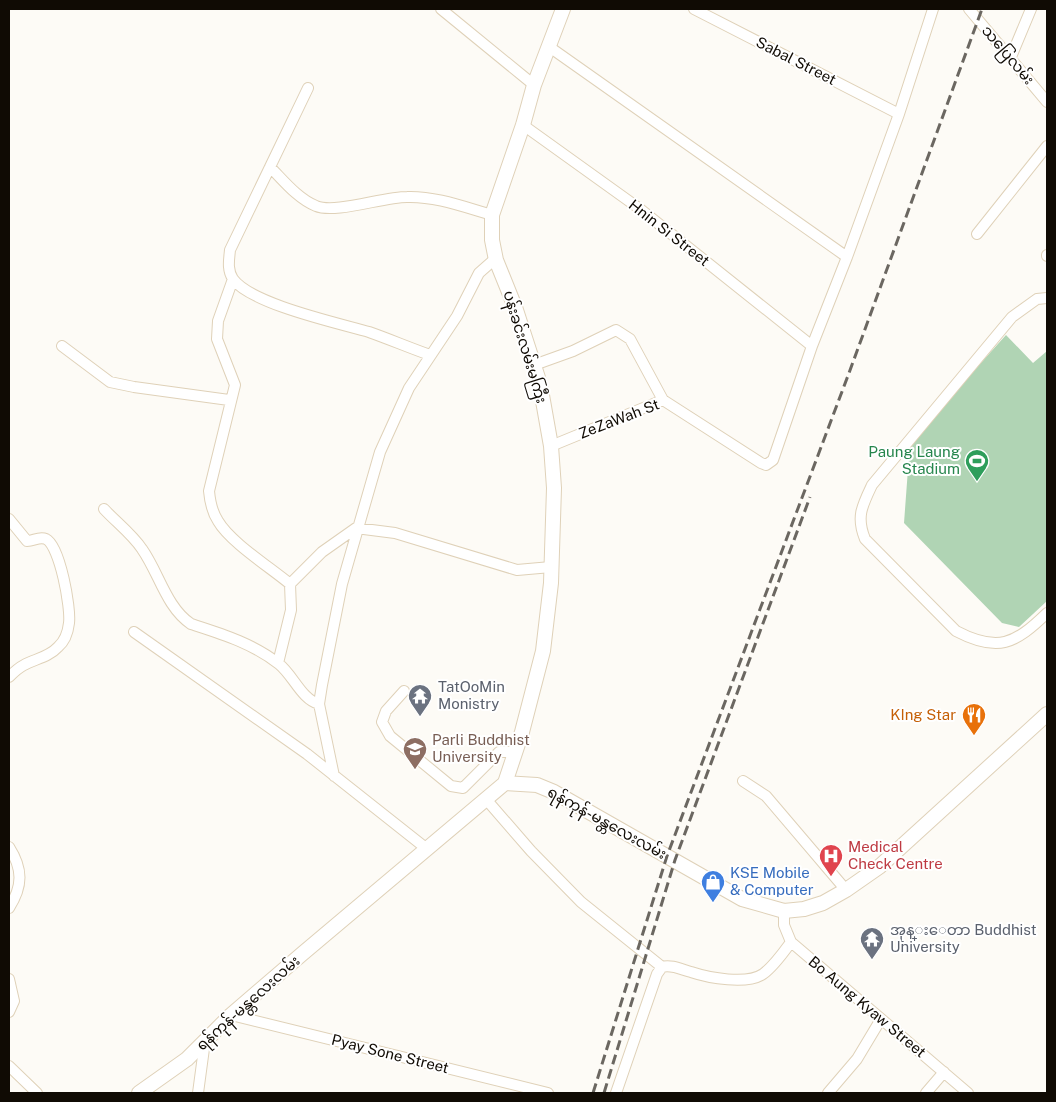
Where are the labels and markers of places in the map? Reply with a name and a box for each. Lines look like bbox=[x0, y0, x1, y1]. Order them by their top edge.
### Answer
place label: Paung Laung Stadium bbox=[868, 443, 960, 477]
sports icon: Paung Laung Stadium bbox=[964, 448, 990, 482]
place label: TatOoMin Monistry bbox=[438, 678, 505, 712]
temple icon: TatOoMin Monistry bbox=[407, 683, 433, 717]
restaurant icon: KIng Star bbox=[961, 702, 987, 736]
place label: KIng Star bbox=[890, 706, 956, 723]
place label: Parli Buddhist University bbox=[432, 731, 530, 765]
school or university icon: Parli Buddhist University bbox=[402, 736, 428, 770]
place label: Medical Check Centre bbox=[848, 838, 943, 872]
hospital icon: Medical Check Centre bbox=[818, 843, 844, 877]
place label: KSE Mobile & Computer bbox=[730, 864, 814, 898]
shop icon: KSE Mobile & Computer bbox=[700, 869, 726, 903]
place label: အုန္းေတာ Buddhist University bbox=[890, 921, 1037, 955]
temple icon: အုန္းေတာ Buddhist University bbox=[859, 926, 885, 960]

